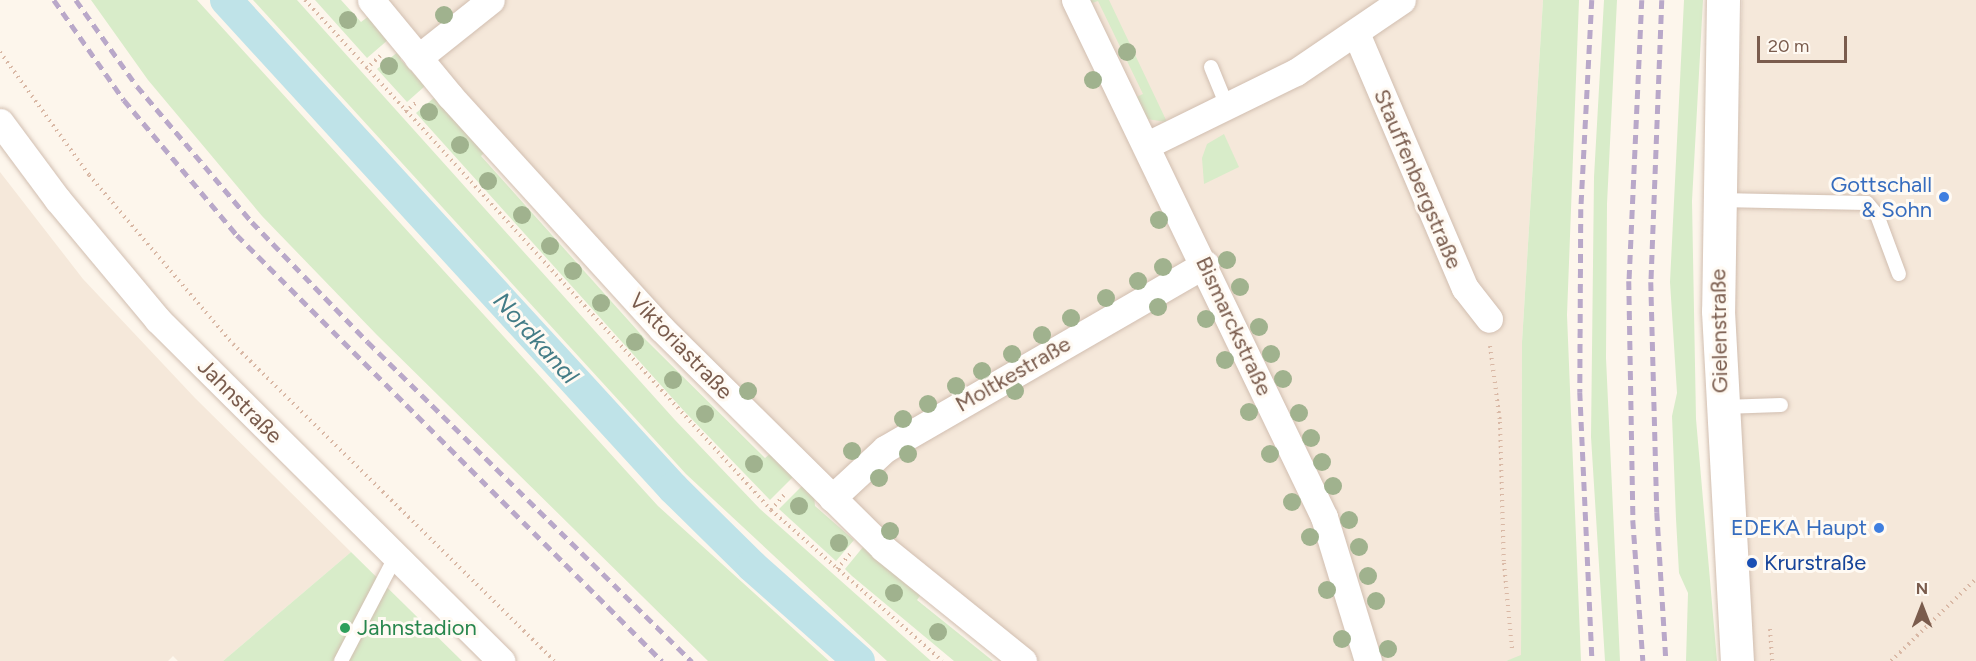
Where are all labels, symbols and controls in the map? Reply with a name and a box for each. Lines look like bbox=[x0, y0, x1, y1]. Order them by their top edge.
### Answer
scale bar bbox=[1760, 24, 1850, 62]
text: 20 m bbox=[1768, 35, 1809, 57]
street label: Stauffenbergstraße bbox=[1368, 85, 1468, 273]
place label: Gottschall & Sohn bbox=[1831, 171, 1932, 222]
marker: Gottschall & Sohn bbox=[1937, 190, 1951, 204]
street label: Bismarckstraße bbox=[1190, 252, 1278, 400]
street label: Gielenstraße bbox=[1705, 268, 1733, 394]
water label: Nordkanal bbox=[487, 286, 585, 390]
street label: Viktoriastraße bbox=[624, 287, 738, 405]
street label: Moltkestraße bbox=[951, 330, 1075, 418]
street label: Jahnstraße bbox=[192, 353, 288, 449]
place label: EDEKA Haupt bbox=[1731, 515, 1867, 541]
marker: EDEKA Haupt bbox=[1872, 521, 1886, 535]
place label: Krurstraße bbox=[1764, 550, 1866, 576]
marker: Krurstraße bbox=[1745, 556, 1759, 570]
north arrow bbox=[1892, 577, 1952, 637]
text: N bbox=[1916, 579, 1928, 598]
place label: Jahnstadion bbox=[357, 615, 477, 641]
marker: Jahnstadion bbox=[338, 621, 352, 635]

